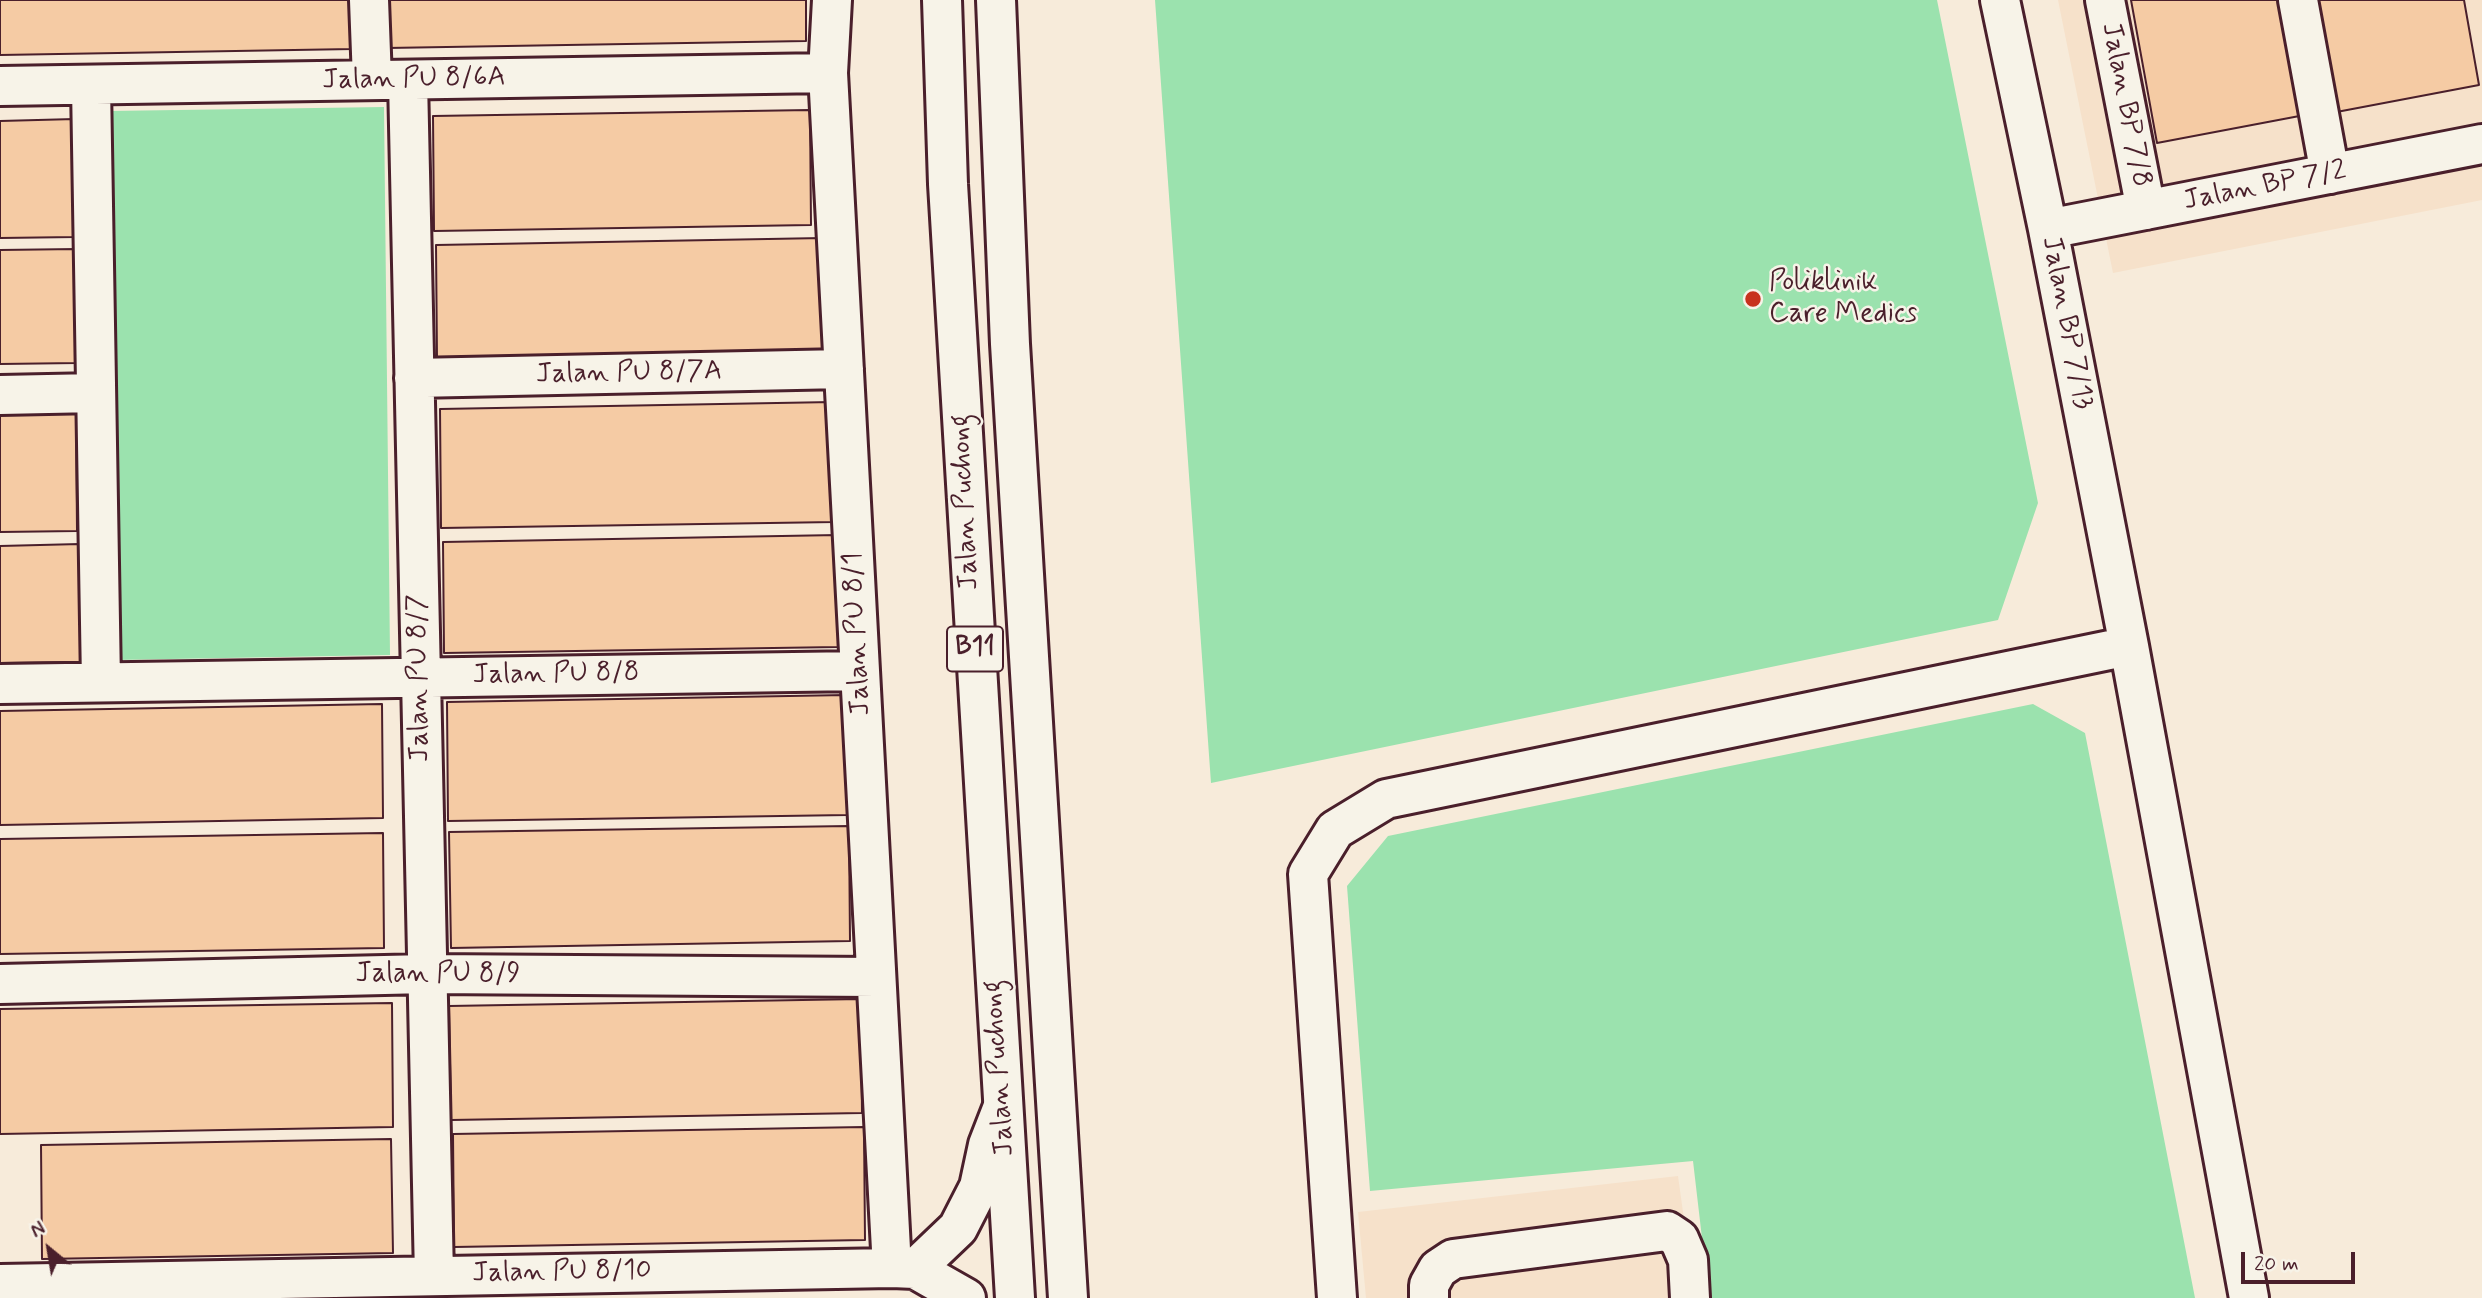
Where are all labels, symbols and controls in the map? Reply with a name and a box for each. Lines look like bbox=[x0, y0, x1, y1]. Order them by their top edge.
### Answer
street label: Jalan BP 7/8 bbox=[2093, 20, 2157, 190]
street label: Jalan PU 8/6A bbox=[322, 62, 506, 98]
street label: Jalan BP 7/2 bbox=[2181, 155, 2349, 219]
street label: Jalan BP 7/13 bbox=[2033, 234, 2099, 412]
place label: Poliklinik Care Medics bbox=[1769, 266, 1917, 332]
marker: Poliklinik Care Medics bbox=[1743, 289, 1763, 309]
street label: Jalan PU 8/7A bbox=[536, 356, 722, 392]
street label: Jalan Puchong bbox=[945, 413, 987, 591]
street label: Jalan PU 8/1 bbox=[837, 551, 879, 717]
street label: Jalan PU 8/7 bbox=[402, 594, 438, 762]
road number: B11 bbox=[947, 626, 1003, 671]
street label: Jalan PU 8/8 bbox=[472, 657, 640, 693]
street label: Jalan PU 8/9 bbox=[356, 958, 520, 992]
street label: Jalan Puchong bbox=[977, 979, 1023, 1157]
north arrow bbox=[14, 1214, 84, 1284]
text: N bbox=[27, 1216, 50, 1244]
scale bar bbox=[2244, 1238, 2358, 1282]
text: 20 m bbox=[2254, 1250, 2299, 1278]
street label: Jalan PU 8/10 bbox=[472, 1255, 652, 1291]

